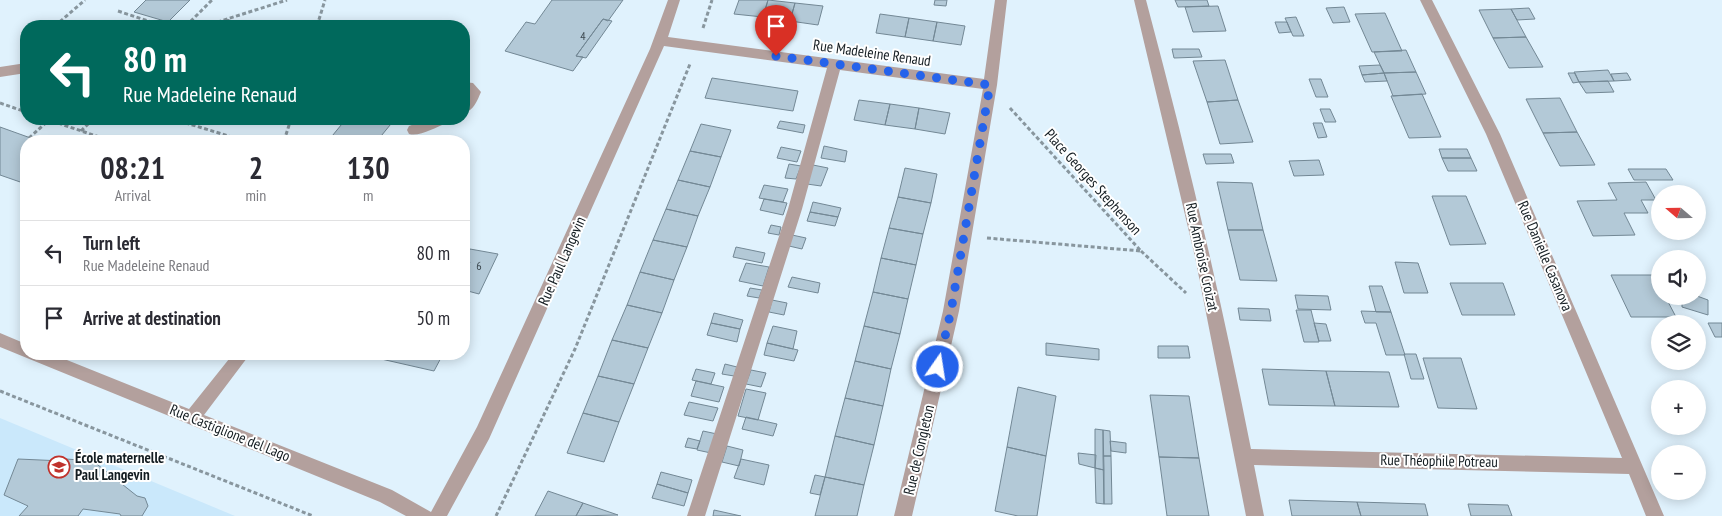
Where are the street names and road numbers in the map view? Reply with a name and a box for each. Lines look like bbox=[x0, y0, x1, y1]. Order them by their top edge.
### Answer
street label: Rue Madeleine Renaud bbox=[812, 35, 932, 70]
street label: Place Georges Stephenson bbox=[1041, 125, 1146, 239]
street label: Rue Danielle Casanova bbox=[1514, 198, 1577, 314]
street label: Rue Ambroise Croizat bbox=[1182, 201, 1223, 313]
street label: Rue Paul Langevin bbox=[533, 213, 590, 308]
street label: Rue Castiglione del Lago bbox=[167, 400, 293, 465]
street label: Rue de Congleton bbox=[899, 403, 938, 497]
street label: Rue Théophile Potreau bbox=[1380, 450, 1498, 471]

